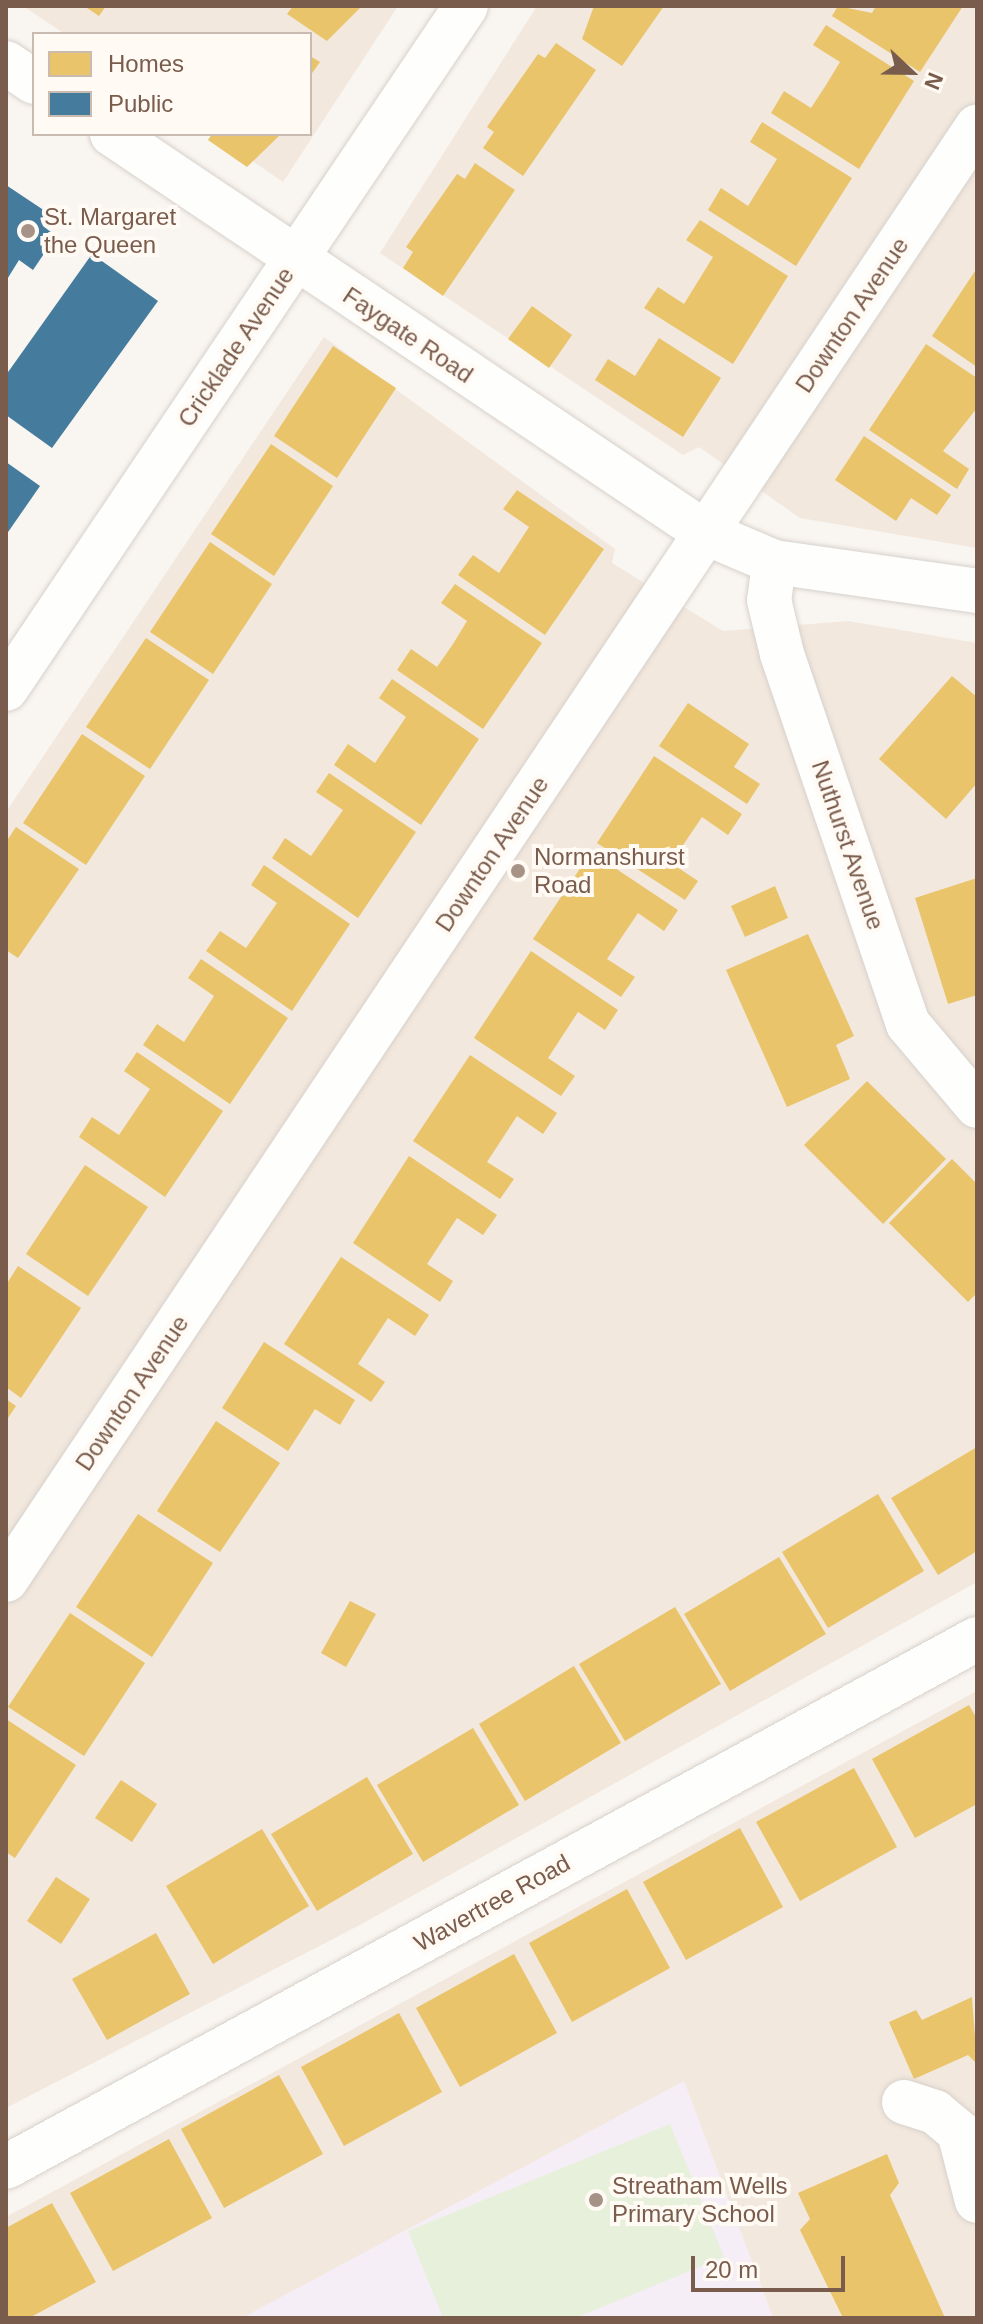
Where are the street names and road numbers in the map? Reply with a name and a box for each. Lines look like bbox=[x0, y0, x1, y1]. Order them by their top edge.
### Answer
street label: Downton Avenue bbox=[789, 231, 915, 399]
street label: Cricklade Avenue bbox=[172, 261, 300, 433]
street label: Faygate Road bbox=[337, 281, 479, 389]
street label: Nuthurst Avenue bbox=[805, 756, 891, 934]
street label: Downton Avenue bbox=[429, 770, 555, 938]
street label: Downton Avenue bbox=[69, 1309, 195, 1477]
street label: Wavertree Road bbox=[409, 1848, 575, 1958]

